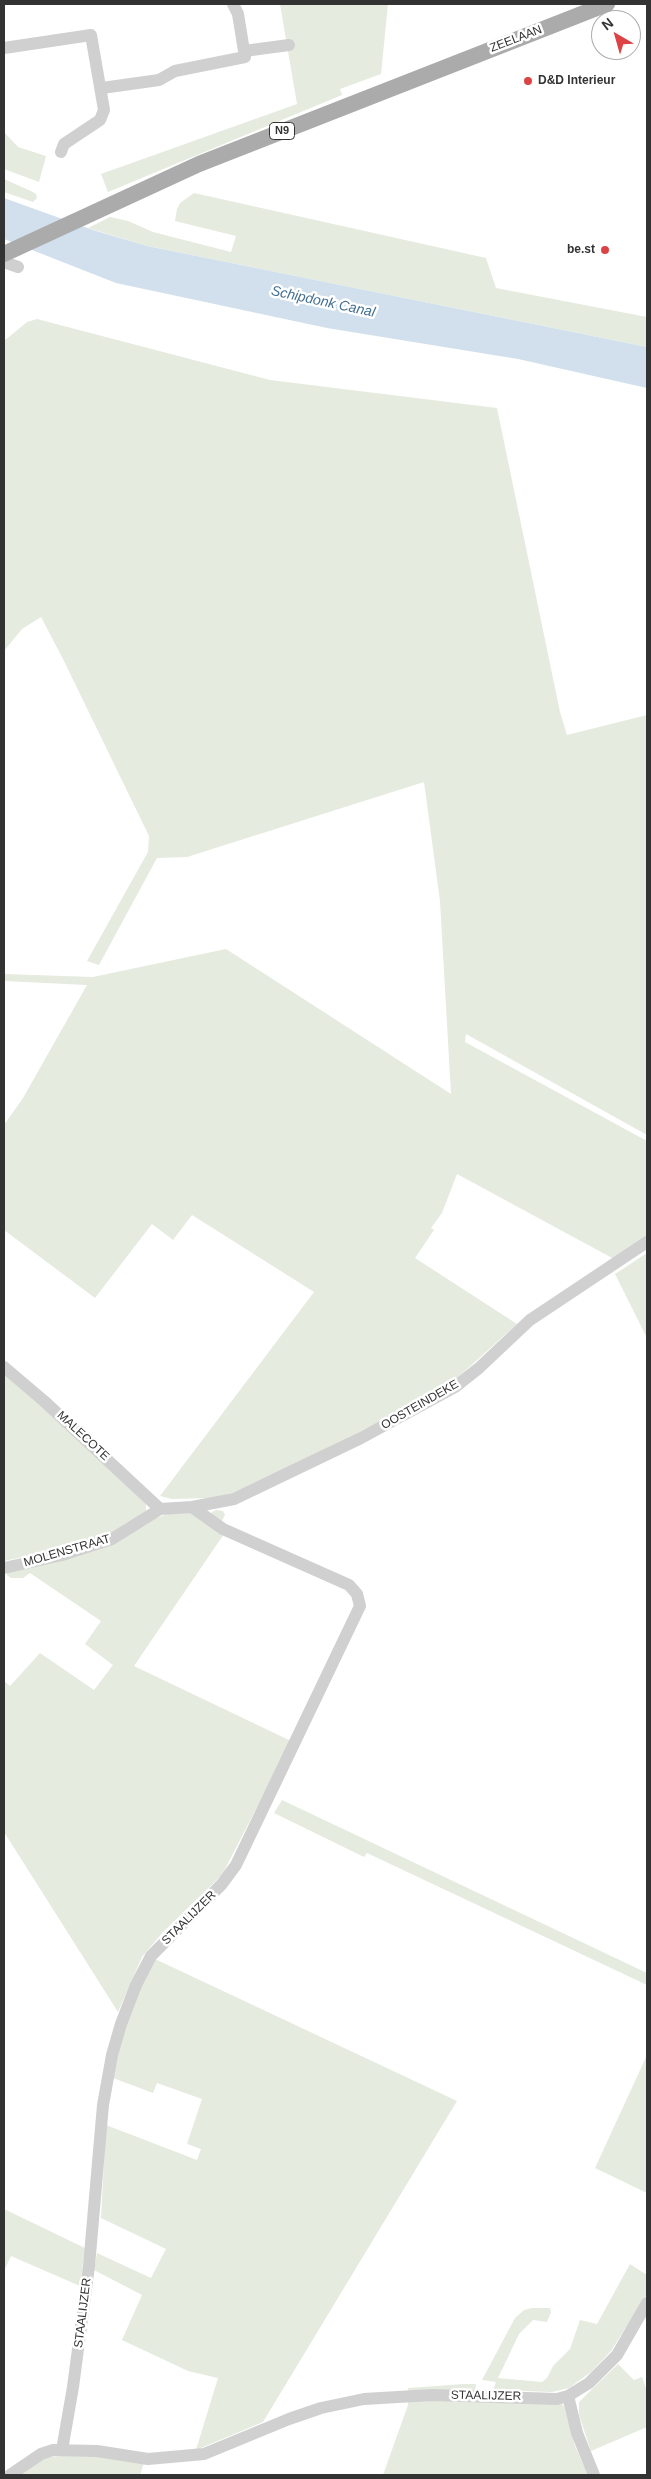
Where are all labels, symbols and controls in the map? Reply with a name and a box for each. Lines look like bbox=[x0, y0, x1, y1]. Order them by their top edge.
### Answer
north arrow bbox=[591, 10, 641, 60]
text: N bbox=[598, 15, 616, 33]
street label: ZEELAAN bbox=[488, 22, 544, 56]
place label: D&D Interieur bbox=[538, 74, 615, 88]
marker: D&D Interieur bbox=[522, 75, 534, 87]
road number: N9 bbox=[270, 122, 294, 140]
place label: be.st bbox=[567, 243, 595, 257]
marker: be.st bbox=[599, 244, 611, 256]
water label: Schipdonk Canal bbox=[269, 283, 377, 321]
street label: OOSTEINDEKE bbox=[379, 1377, 461, 1433]
street label: MALECOTE bbox=[54, 1408, 112, 1464]
street label: MOLENSTRAAT bbox=[22, 1532, 112, 1570]
street label: STAALIJZER bbox=[159, 1888, 219, 1948]
street label: STAALIJZER bbox=[72, 2277, 94, 2349]
street label: STAALIJZER bbox=[451, 2388, 521, 2404]

